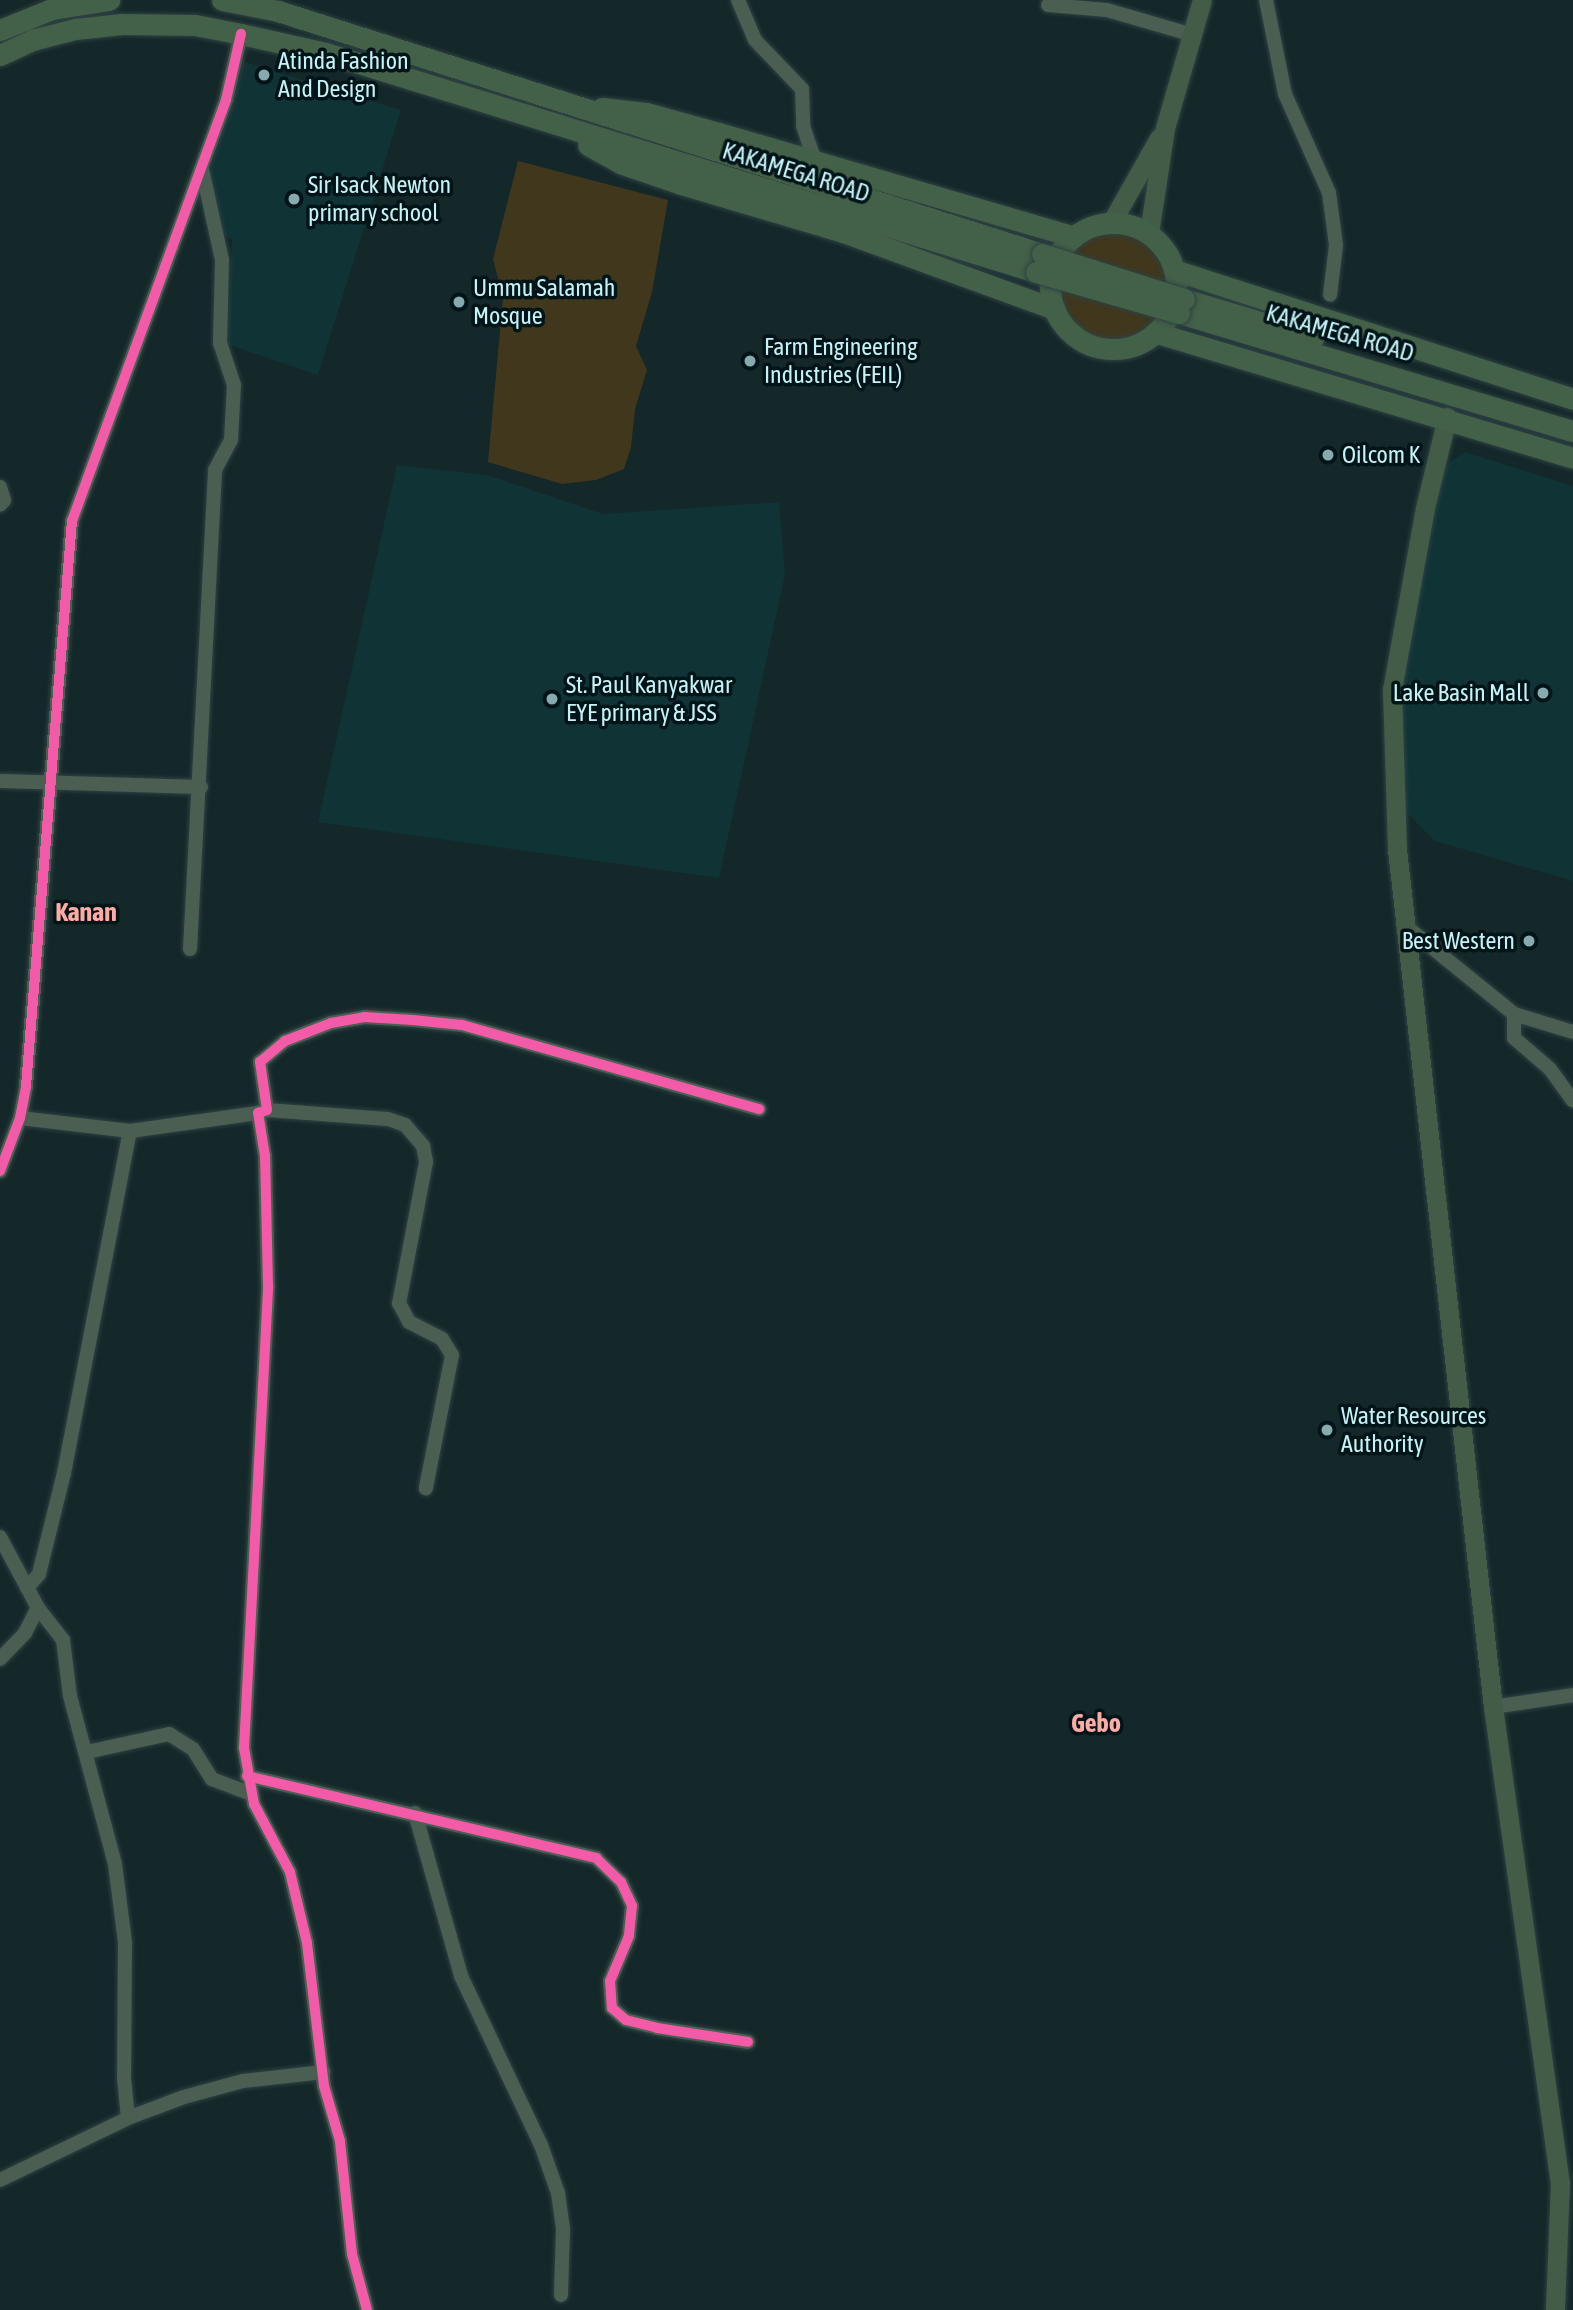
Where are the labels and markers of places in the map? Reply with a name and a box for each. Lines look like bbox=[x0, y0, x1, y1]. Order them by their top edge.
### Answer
place label: Atinda Fashion And Design bbox=[278, 47, 409, 103]
marker: Atinda Fashion And Design bbox=[256, 67, 272, 83]
place label: Sir Isack Newton primary school bbox=[308, 171, 451, 227]
marker: Sir Isack Newton primary school bbox=[286, 191, 302, 207]
place label: Ummu Salamah Mosque bbox=[473, 274, 615, 330]
marker: Ummu Salamah Mosque bbox=[451, 294, 467, 310]
place label: Farm Engineering Industries (FEIL) bbox=[764, 333, 918, 389]
marker: Farm Engineering Industries (FEIL) bbox=[742, 353, 758, 369]
place label: Oilcom K bbox=[1342, 441, 1420, 469]
marker: Oilcom K bbox=[1320, 447, 1336, 463]
place label: St. Paul Kanyakwar EYE primary & JSS bbox=[566, 671, 732, 727]
place label: Lake Basin Mall bbox=[1393, 679, 1529, 707]
marker: Lake Basin Mall bbox=[1535, 685, 1551, 701]
marker: St. Paul Kanyakwar EYE primary & JSS bbox=[544, 691, 560, 707]
place label: Best Western bbox=[1402, 927, 1515, 955]
marker: Best Western bbox=[1521, 933, 1537, 949]
place label: Water Resources Authority bbox=[1341, 1402, 1486, 1458]
marker: Water Resources Authority bbox=[1319, 1422, 1335, 1438]

